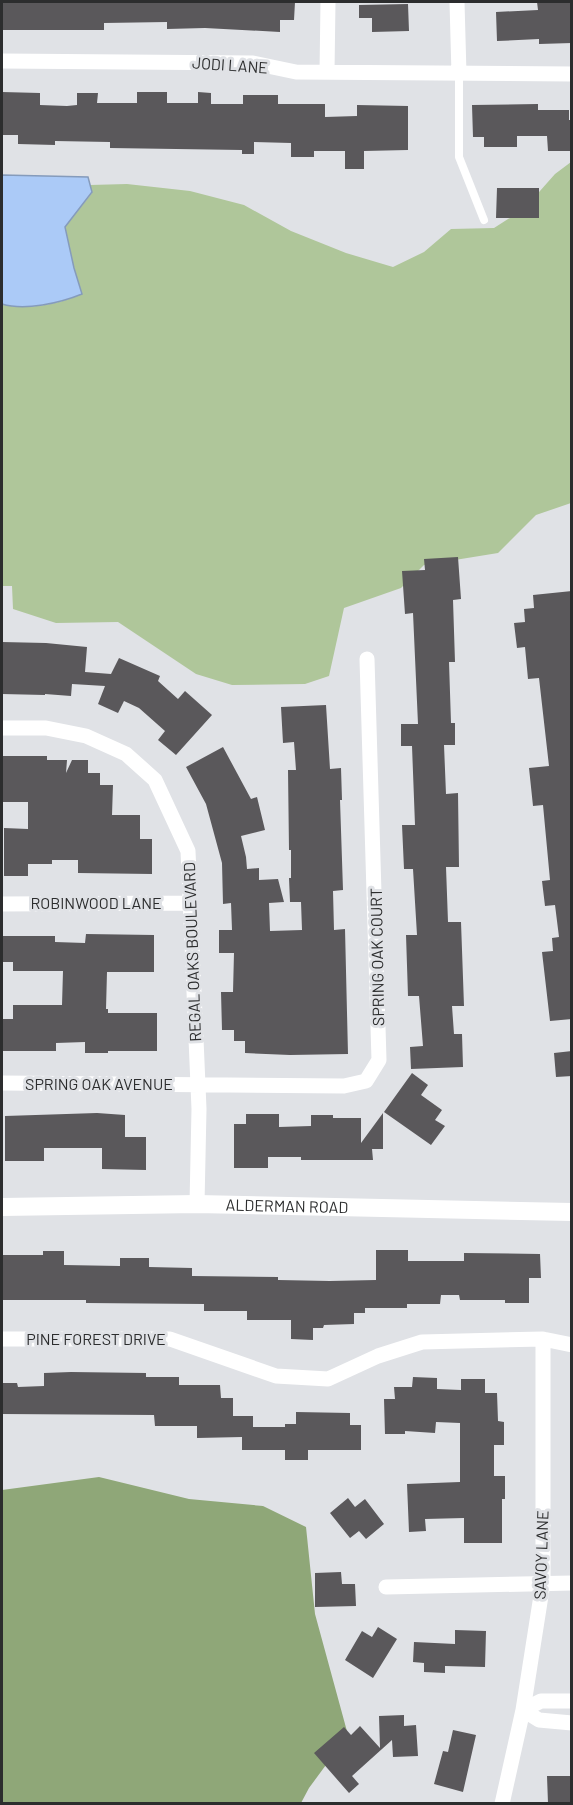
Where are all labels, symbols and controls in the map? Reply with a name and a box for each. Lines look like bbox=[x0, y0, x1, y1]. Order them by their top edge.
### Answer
street label: JODI LANE bbox=[191, 52, 269, 77]
street label: REGAL OAKS BOULEVARD bbox=[179, 862, 204, 1042]
street label: SPRING OAK COURT bbox=[366, 888, 387, 1026]
street label: ROBINWOOD LANE bbox=[30, 893, 162, 912]
street label: SPRING OAK AVENUE bbox=[25, 1074, 173, 1093]
street label: ALDERMAN ROAD bbox=[225, 1195, 349, 1216]
street label: PINE FOREST DRIVE bbox=[26, 1329, 166, 1348]
street label: SAVOY LANE bbox=[529, 1510, 552, 1600]

